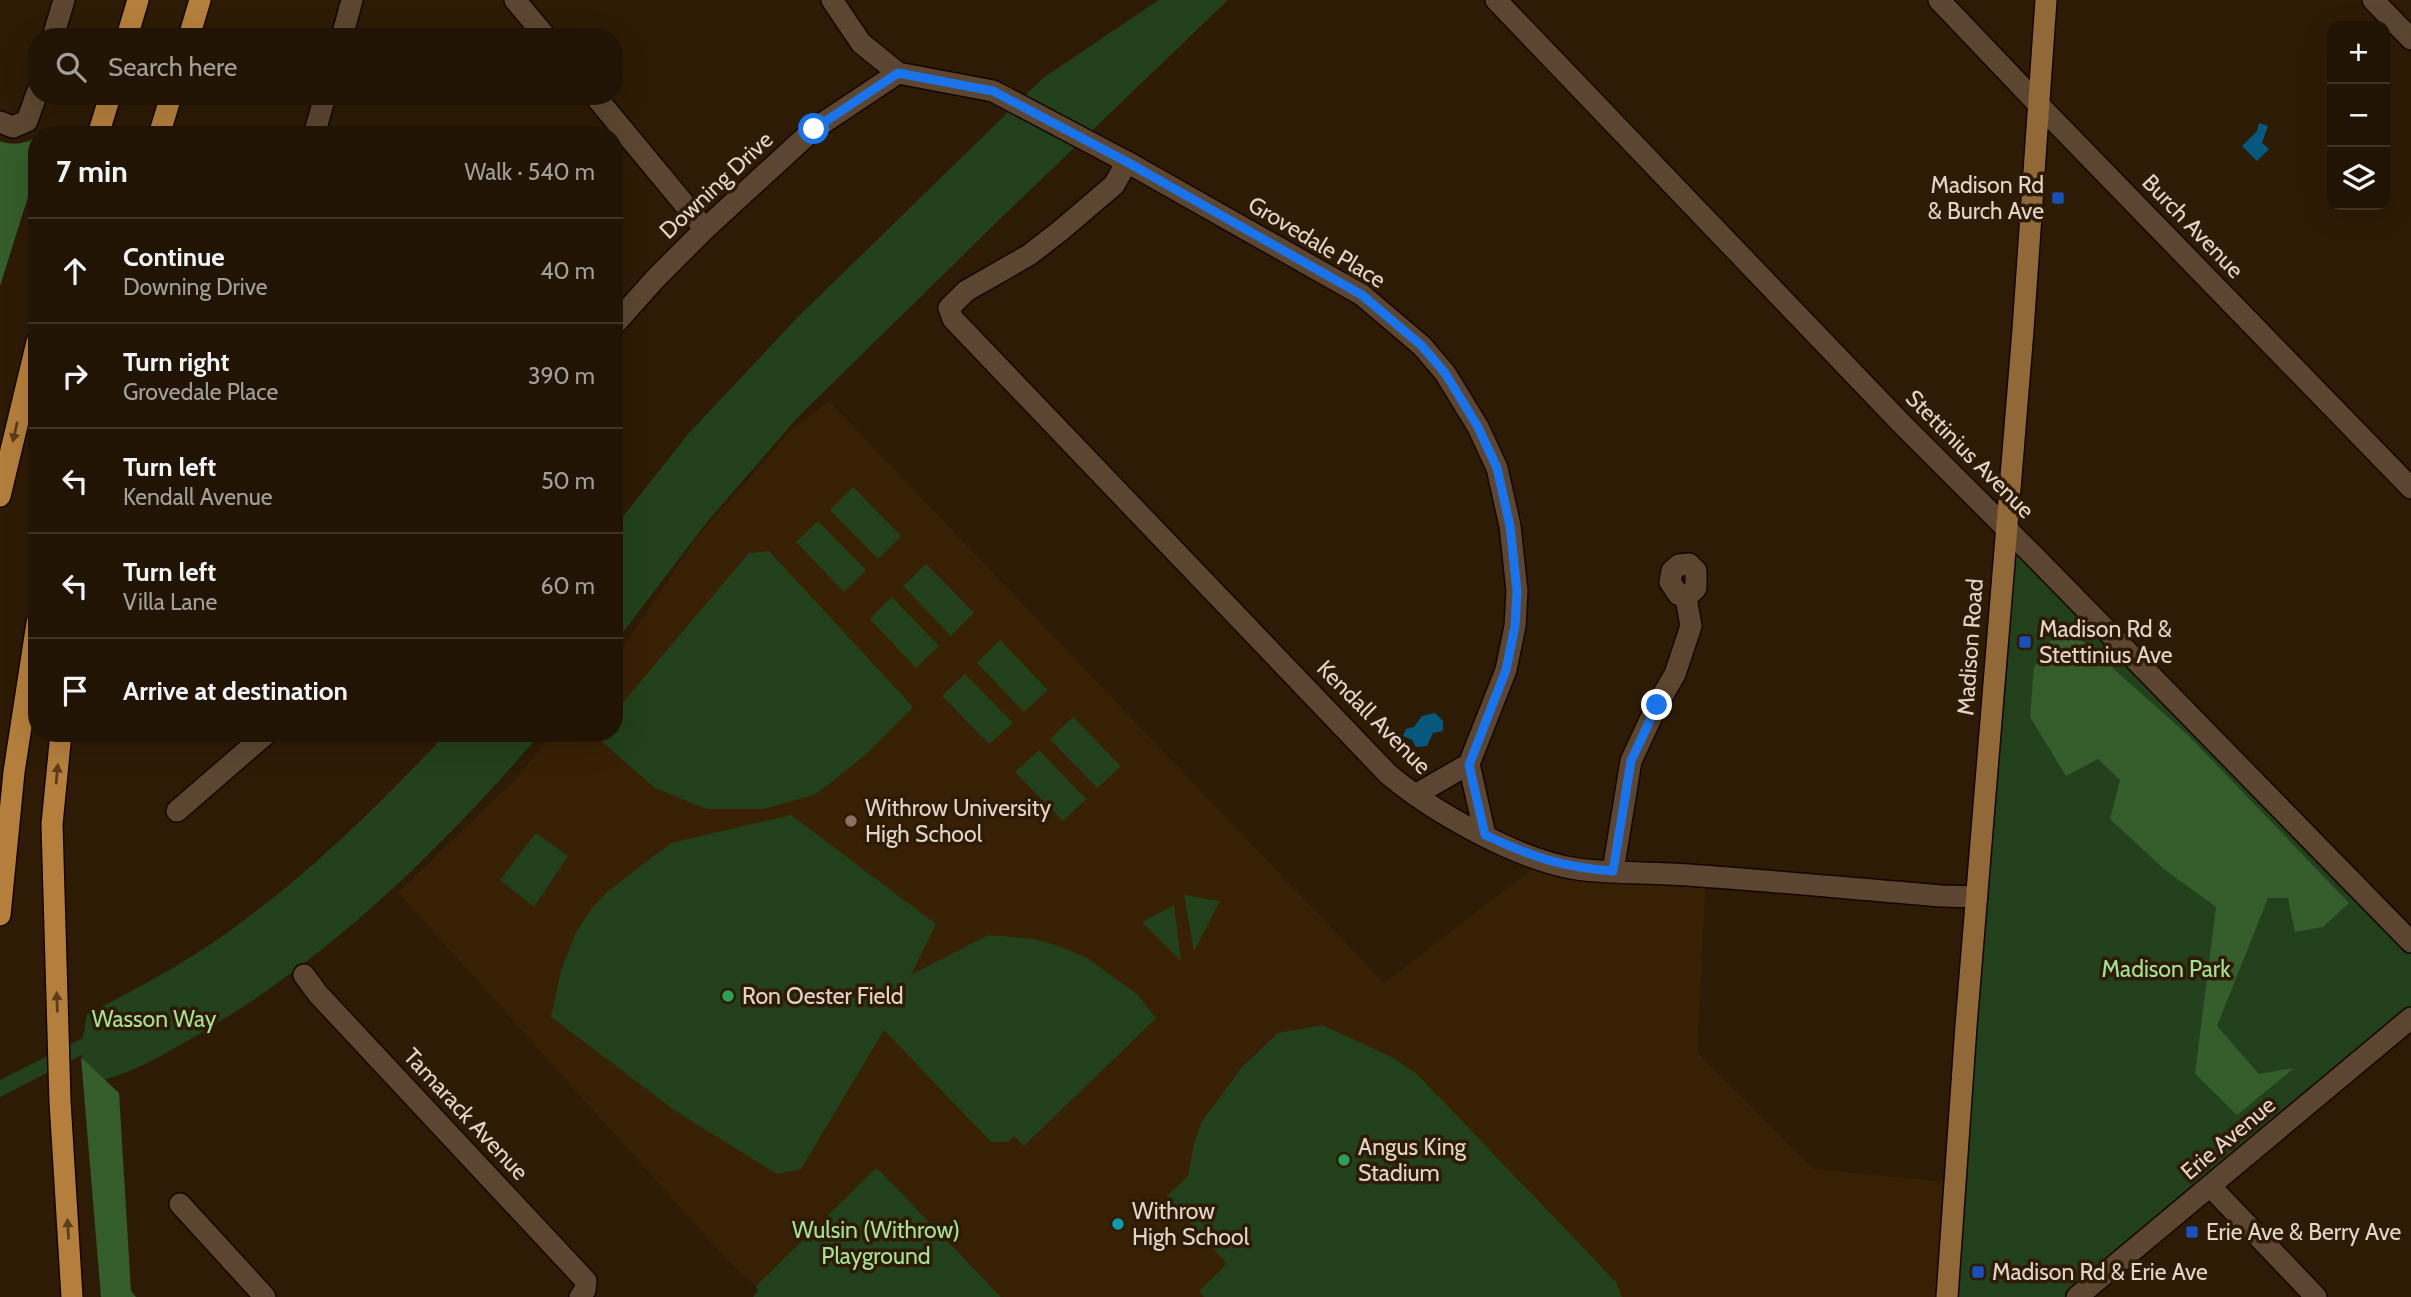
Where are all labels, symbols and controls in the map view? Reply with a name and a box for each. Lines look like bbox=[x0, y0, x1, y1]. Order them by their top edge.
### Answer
map controls bbox=[2327, 21, 2390, 210]
button: + bbox=[2327, 21, 2390, 84]
search box bbox=[28, 28, 623, 105]
icon: search bbox=[52, 48, 90, 86]
text: Search here bbox=[108, 51, 237, 83]
button: − bbox=[2327, 84, 2390, 147]
route start bbox=[798, 113, 829, 144]
street label: Downing Drive bbox=[654, 125, 779, 245]
button: layers bbox=[2327, 147, 2390, 210]
text: 7 min bbox=[56, 153, 128, 190]
text: Walk · 540 m bbox=[464, 158, 595, 186]
street label: Burch Avenue bbox=[2137, 168, 2250, 284]
place label: Madison Rd & Burch Ave bbox=[1928, 171, 2044, 225]
street label: Grovedale Place bbox=[1243, 190, 1391, 294]
marker: Madison Rd & Burch Ave bbox=[2050, 190, 2066, 206]
text: Continue bbox=[123, 241, 225, 273]
icon: ahead bbox=[56, 252, 94, 290]
text: 40 m bbox=[540, 257, 595, 285]
text: Downing Drive bbox=[123, 273, 268, 301]
text: Turn right bbox=[123, 346, 229, 378]
icon: right bbox=[56, 357, 94, 395]
text: 390 m bbox=[528, 362, 595, 390]
text: Grovedale Place bbox=[123, 378, 278, 406]
street label: Stettinius Avenue bbox=[1900, 384, 2040, 524]
one-way arrow bbox=[9, 422, 20, 444]
text: Turn left bbox=[123, 451, 216, 483]
icon: left bbox=[56, 462, 94, 500]
text: 50 m bbox=[541, 467, 595, 495]
text: Kendall Avenue bbox=[123, 483, 273, 511]
text: Turn left bbox=[123, 556, 216, 588]
icon: left bbox=[56, 567, 94, 605]
text: 60 m bbox=[541, 572, 595, 600]
street label: Madison Road bbox=[1951, 578, 1989, 716]
text: Villa Lane bbox=[123, 588, 217, 616]
place label: Madison Rd & Stettinius Ave bbox=[2039, 615, 2173, 669]
marker: Madison Rd & Stettinius Ave bbox=[2017, 634, 2033, 650]
street label: Kendall Avenue bbox=[1311, 654, 1437, 780]
icon: arrive bbox=[56, 672, 94, 710]
text: Arrive at destination bbox=[123, 675, 348, 707]
route end bbox=[1641, 689, 1672, 720]
one-way arrow bbox=[52, 763, 63, 785]
place label: Withrow University High School bbox=[865, 794, 1051, 848]
marker: Withrow University High School bbox=[843, 813, 859, 829]
park label: Madison Park bbox=[2102, 955, 2231, 983]
place label: Ron Oester Field bbox=[742, 982, 903, 1010]
marker: Ron Oester Field bbox=[720, 988, 736, 1004]
one-way arrow bbox=[51, 990, 63, 1012]
park label: Wasson Way bbox=[92, 1005, 217, 1033]
street label: Tamarack Avenue bbox=[398, 1042, 534, 1186]
street label: Erie Avenue bbox=[2175, 1090, 2281, 1186]
place label: Angus King Stadium bbox=[1358, 1133, 1467, 1187]
marker: Angus King Stadium bbox=[1336, 1152, 1352, 1168]
place label: Withrow High School bbox=[1132, 1197, 1250, 1251]
park label: Wulsin (Withrow) Playground bbox=[792, 1216, 960, 1270]
marker: Withrow High School bbox=[1110, 1216, 1126, 1232]
one-way arrow bbox=[62, 1218, 73, 1240]
place label: Erie Ave & Berry Ave bbox=[2206, 1218, 2402, 1246]
marker: Erie Ave & Berry Ave bbox=[2184, 1224, 2200, 1240]
place label: Madison Rd & Erie Ave bbox=[1992, 1258, 2208, 1286]
marker: Madison Rd & Erie Ave bbox=[1970, 1264, 1986, 1280]

